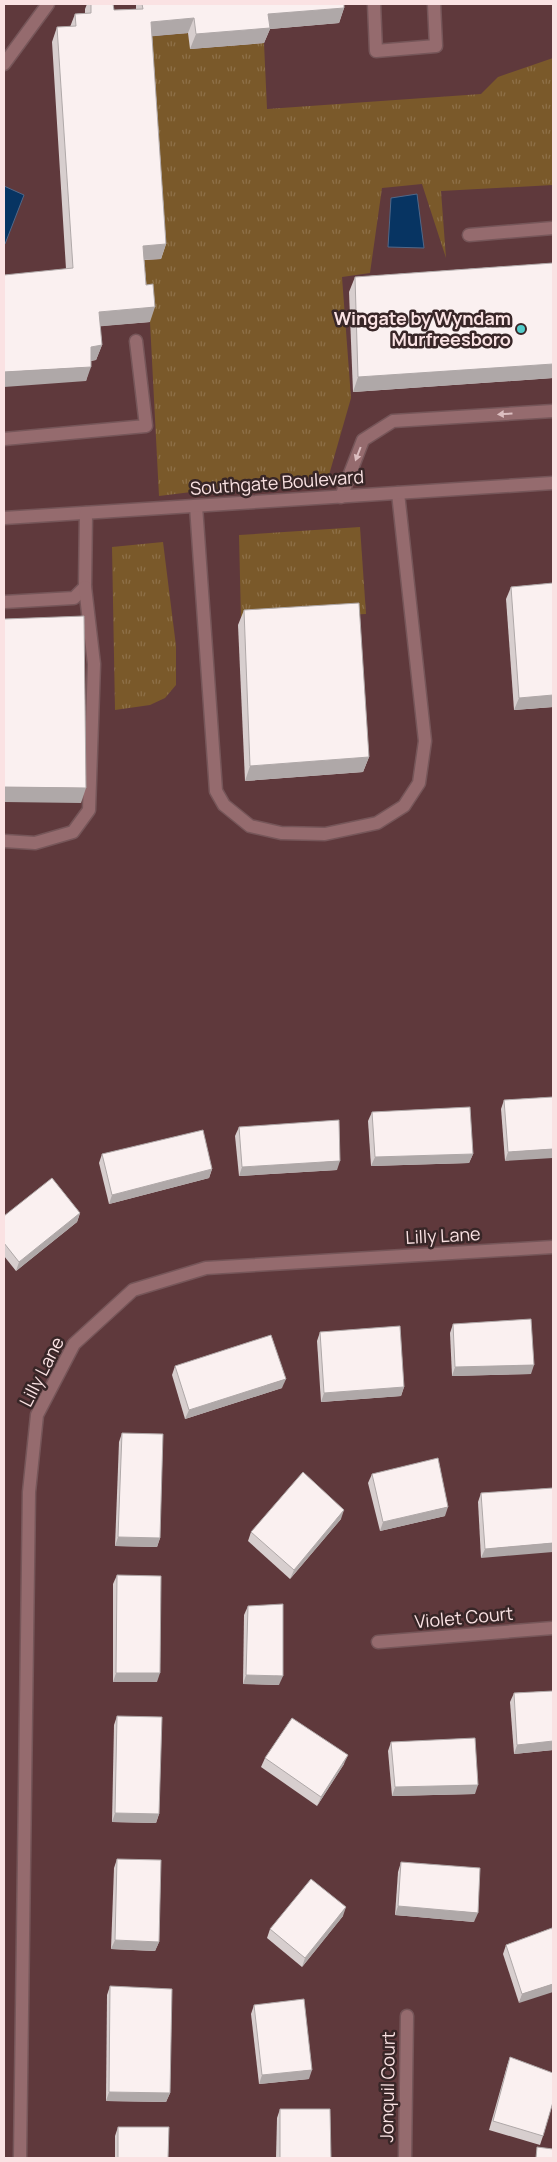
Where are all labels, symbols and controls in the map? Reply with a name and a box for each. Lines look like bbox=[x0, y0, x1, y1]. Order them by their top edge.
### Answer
place label: Wingate by Wyndam Murfreesboro bbox=[334, 306, 511, 351]
marker: Wingate by Wyndam Murfreesboro bbox=[515, 323, 527, 335]
one-way arrow bbox=[496, 410, 512, 418]
one-way arrow bbox=[354, 447, 362, 462]
street label: Southgate Boulevard bbox=[189, 464, 365, 500]
street label: Lilly Lane bbox=[405, 1221, 481, 1249]
street label: Lilly Lane bbox=[13, 1333, 69, 1411]
street label: Violet Court bbox=[414, 1601, 514, 1633]
street label: Jonquil Court bbox=[374, 2031, 400, 2143]

